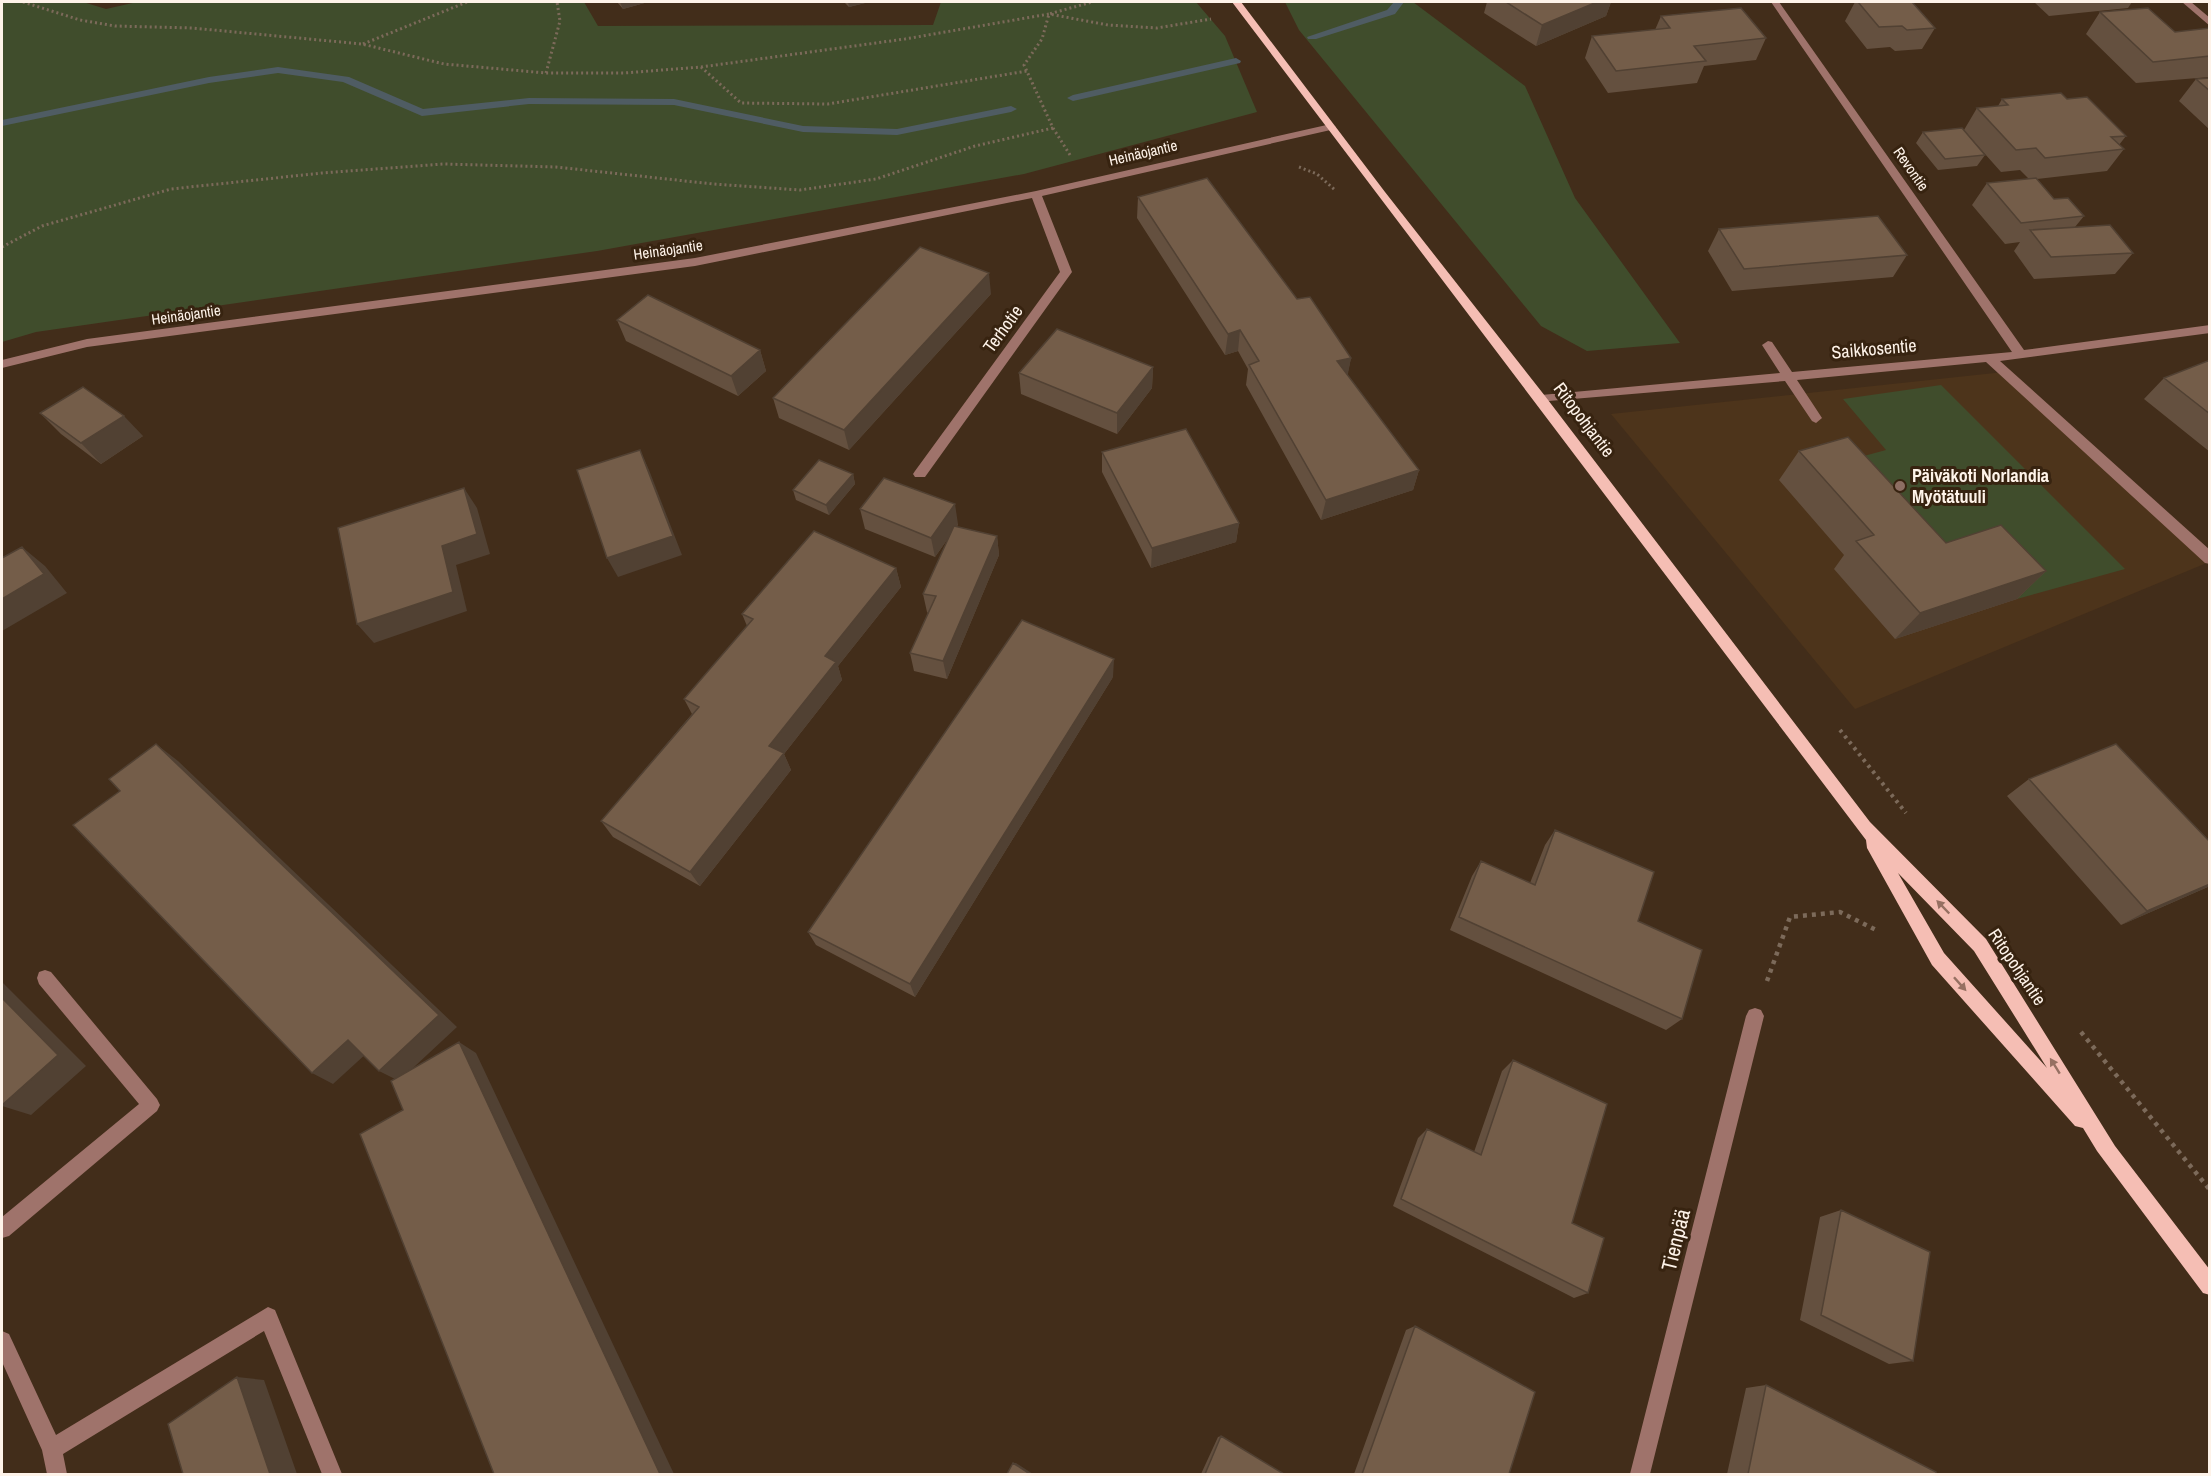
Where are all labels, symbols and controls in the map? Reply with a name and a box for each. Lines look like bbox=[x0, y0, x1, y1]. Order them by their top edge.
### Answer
street label: Heinäojantie bbox=[1107, 134, 1179, 171]
street label: Revontie bbox=[1889, 143, 1934, 195]
street label: Heinäojantie bbox=[632, 234, 704, 265]
street label: Heinäojantie bbox=[150, 299, 222, 330]
street label: Terhotie bbox=[977, 300, 1028, 358]
street label: Saikkosentie bbox=[1830, 332, 1918, 365]
street label: Ritopohjantie bbox=[1548, 377, 1621, 462]
place label: Päiväkoti Norlandia Myötätuuli bbox=[1912, 463, 2050, 509]
marker: Päiväkoti Norlandia Myötätuuli bbox=[1893, 479, 1907, 493]
one-way arrow bbox=[1936, 900, 1950, 915]
street label: Ritopohjantie bbox=[1982, 923, 2052, 1010]
one-way arrow bbox=[1953, 976, 1966, 991]
one-way arrow bbox=[2050, 1058, 2061, 1074]
street label: Tienpää bbox=[1654, 1205, 1697, 1274]

